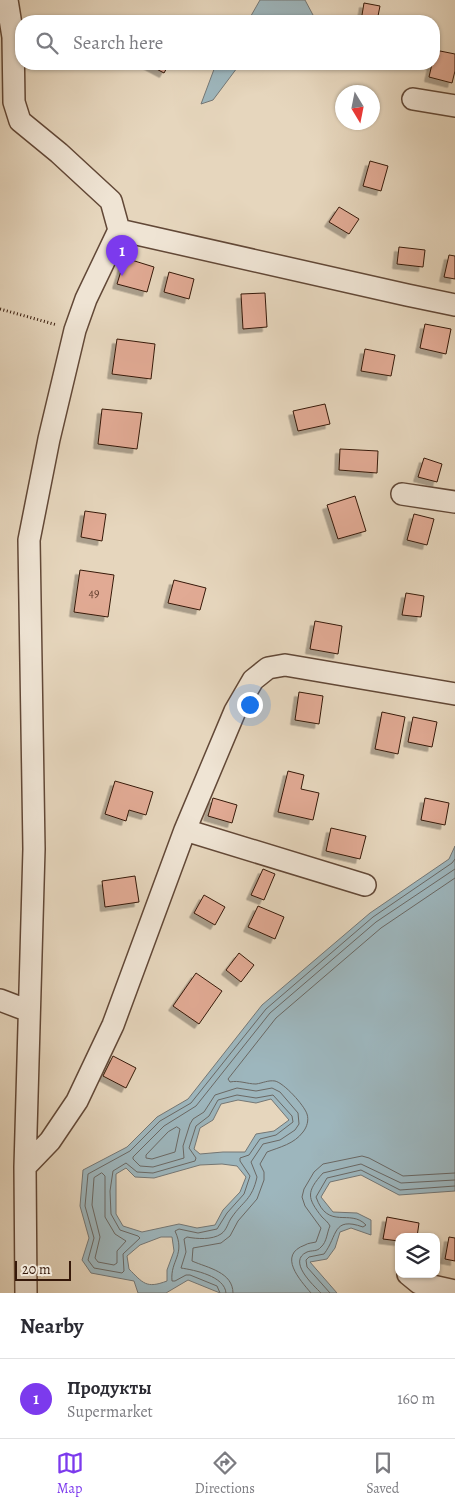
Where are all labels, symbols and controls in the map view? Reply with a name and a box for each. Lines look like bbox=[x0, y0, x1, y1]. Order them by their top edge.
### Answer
search box bbox=[15, 15, 440, 70]
icon: search bbox=[33, 29, 61, 57]
text: Search here bbox=[73, 30, 163, 56]
north arrow bbox=[335, 85, 380, 130]
pin: 1 bbox=[106, 235, 138, 276]
house number: 49 bbox=[89, 585, 99, 601]
your location bbox=[237, 692, 263, 718]
map controls bbox=[395, 1233, 440, 1278]
button: layers bbox=[395, 1233, 440, 1278]
scale bar bbox=[15, 1258, 71, 1281]
text: 20 m bbox=[22, 1260, 51, 1279]
text: Nearby bbox=[20, 1312, 83, 1340]
text: Продукты bbox=[67, 1375, 152, 1401]
text: 1 bbox=[33, 1388, 39, 1410]
text: 160 m bbox=[397, 1388, 435, 1410]
text: Supermarket bbox=[67, 1401, 153, 1423]
tab: Map bbox=[56, 1449, 84, 1498]
tab: Directions bbox=[195, 1449, 255, 1498]
tab: Saved bbox=[366, 1449, 399, 1498]

